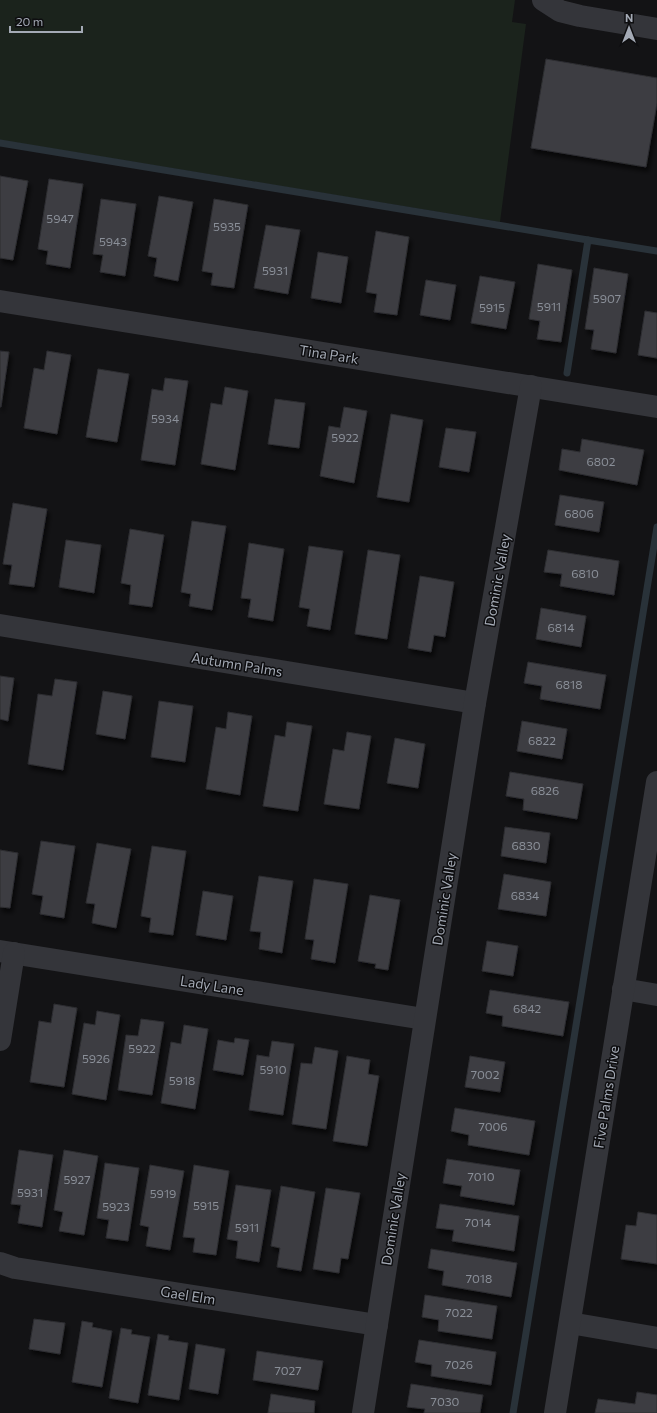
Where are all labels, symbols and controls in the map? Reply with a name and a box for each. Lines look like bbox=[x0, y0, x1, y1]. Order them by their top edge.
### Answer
scale bar bbox=[10, 8, 82, 34]
north arrow bbox=[609, 8, 649, 48]
text: N bbox=[625, 11, 633, 24]
text: 20 m bbox=[16, 14, 43, 28]
house number: 5947 bbox=[46, 211, 74, 225]
house number: 5935 bbox=[213, 219, 241, 233]
house number: 5943 bbox=[99, 234, 127, 248]
house number: 5931 bbox=[262, 263, 288, 277]
house number: 5907 bbox=[593, 291, 621, 305]
house number: 5911 bbox=[537, 299, 561, 313]
house number: 5915 bbox=[479, 300, 505, 314]
street label: Tina Park bbox=[298, 341, 360, 367]
house number: 5934 bbox=[151, 411, 179, 425]
house number: 5922 bbox=[331, 430, 359, 444]
house number: 6802 bbox=[586, 454, 616, 468]
house number: 6806 bbox=[564, 506, 594, 520]
street label: Dominic Valley bbox=[481, 532, 513, 628]
house number: 6810 bbox=[571, 566, 599, 580]
house number: 6814 bbox=[548, 620, 574, 634]
street label: Autumn Palms bbox=[190, 648, 284, 680]
house number: 6818 bbox=[556, 677, 582, 691]
house number: 6822 bbox=[528, 733, 556, 747]
house number: 6826 bbox=[531, 783, 559, 797]
house number: 6830 bbox=[511, 838, 541, 852]
street label: Dominic Valley bbox=[428, 852, 460, 946]
house number: 6834 bbox=[511, 888, 539, 902]
street label: Lady Lane bbox=[179, 972, 245, 998]
house number: 6842 bbox=[513, 1001, 541, 1015]
house number: 5922 bbox=[128, 1041, 156, 1055]
street label: Five Palms Drive bbox=[590, 1045, 622, 1149]
house number: 5926 bbox=[82, 1051, 110, 1065]
house number: 5910 bbox=[259, 1062, 287, 1076]
house number: 7002 bbox=[471, 1067, 500, 1081]
house number: 5918 bbox=[169, 1073, 195, 1087]
house number: 7006 bbox=[478, 1119, 508, 1133]
house number: 7010 bbox=[467, 1169, 495, 1183]
house number: 5927 bbox=[63, 1172, 91, 1186]
street label: Dominic Valley bbox=[377, 1172, 409, 1266]
house number: 5931 bbox=[17, 1185, 43, 1199]
house number: 5919 bbox=[150, 1186, 176, 1200]
house number: 5915 bbox=[193, 1198, 219, 1212]
house number: 5923 bbox=[102, 1199, 130, 1213]
house number: 7014 bbox=[465, 1215, 491, 1229]
house number: 5911 bbox=[235, 1220, 259, 1234]
house number: 7018 bbox=[466, 1271, 492, 1285]
street label: Gael Elm bbox=[159, 1282, 217, 1308]
house number: 7022 bbox=[445, 1305, 473, 1319]
house number: 7026 bbox=[445, 1357, 473, 1371]
house number: 7027 bbox=[274, 1363, 302, 1377]
house number: 7030 bbox=[431, 1394, 460, 1408]

